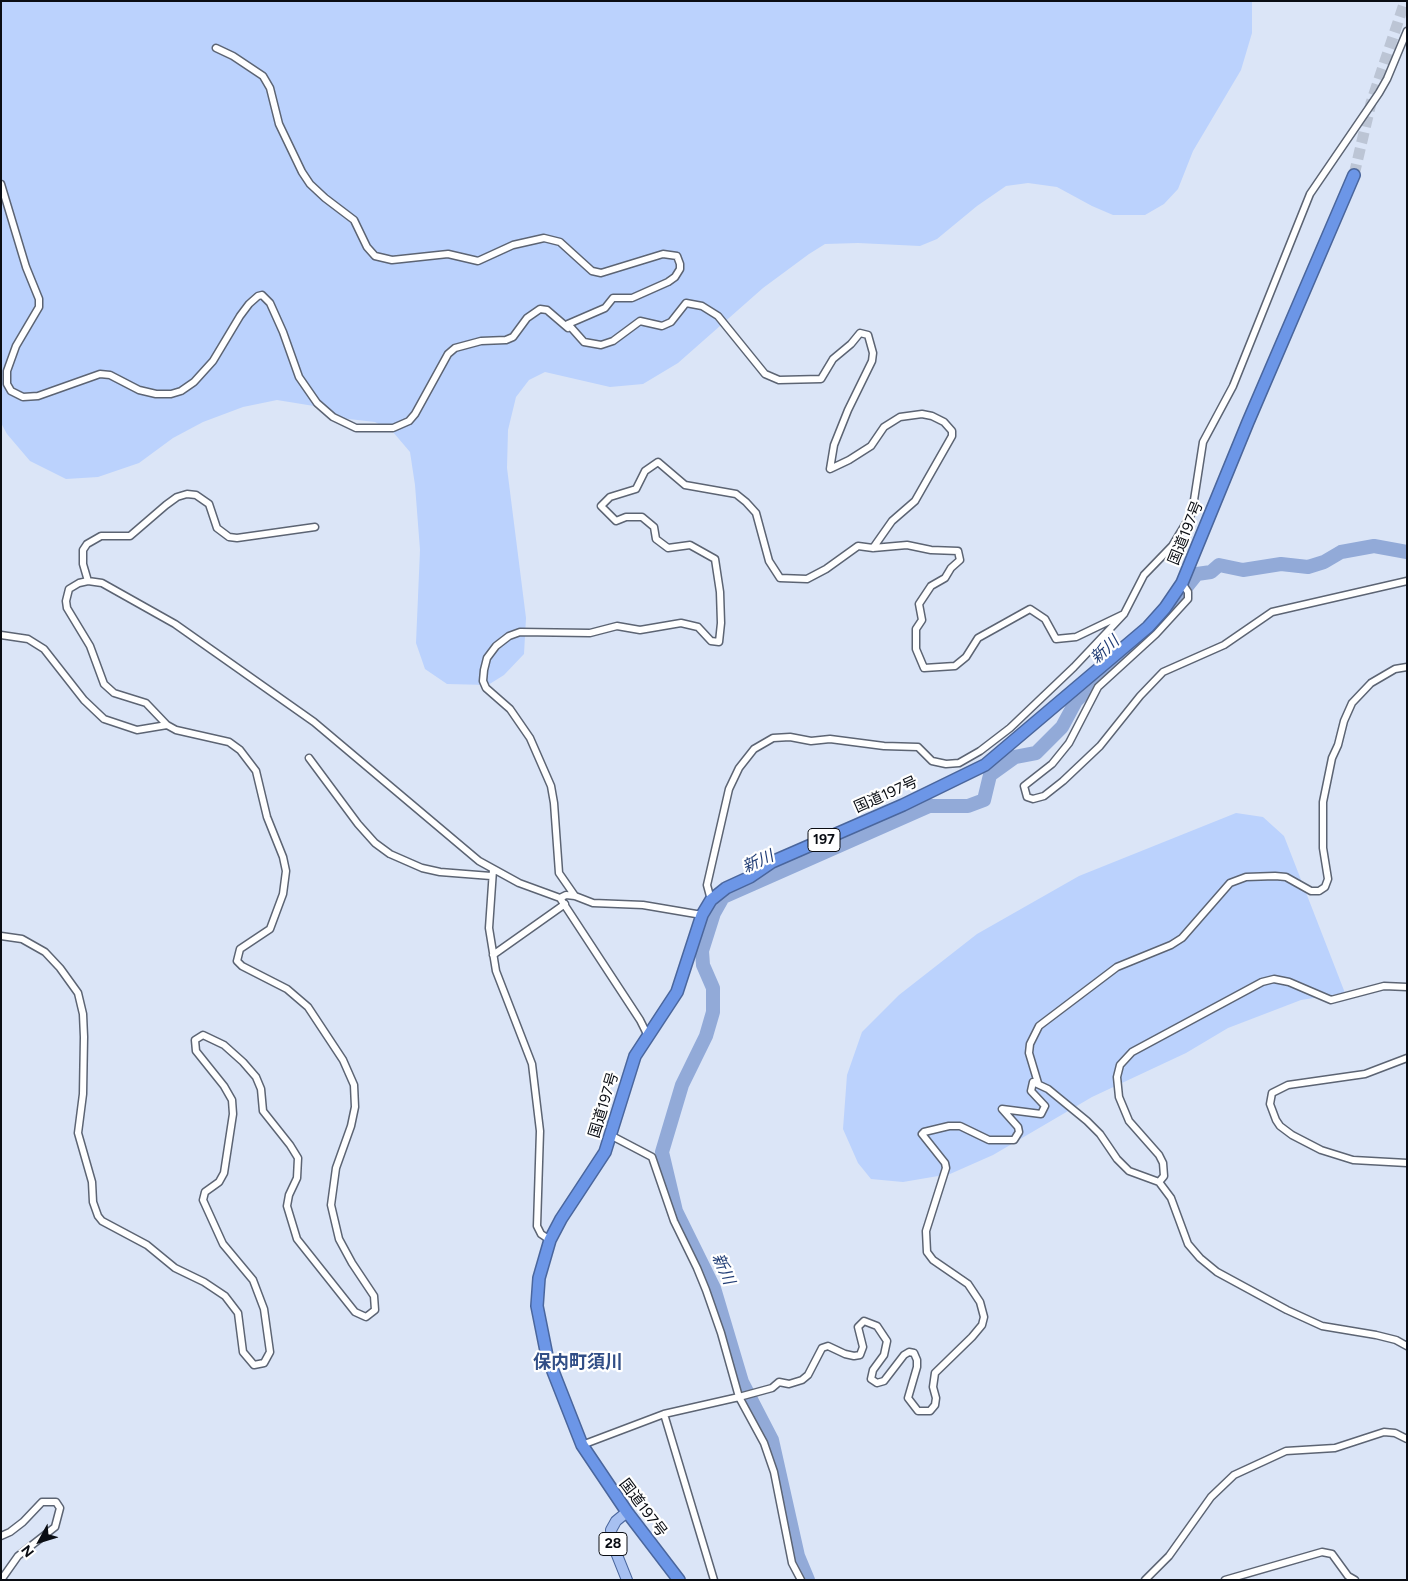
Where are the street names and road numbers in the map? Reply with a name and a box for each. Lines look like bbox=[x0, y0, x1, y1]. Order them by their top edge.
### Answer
street label: 国道197号 bbox=[1165, 498, 1207, 568]
street label: 国道197号 bbox=[851, 773, 921, 817]
road number: 197 bbox=[808, 828, 840, 852]
street label: 国道197号 bbox=[585, 1070, 623, 1140]
street label: 国道197号 bbox=[615, 1476, 671, 1540]
road number: 28 bbox=[599, 1532, 627, 1556]

